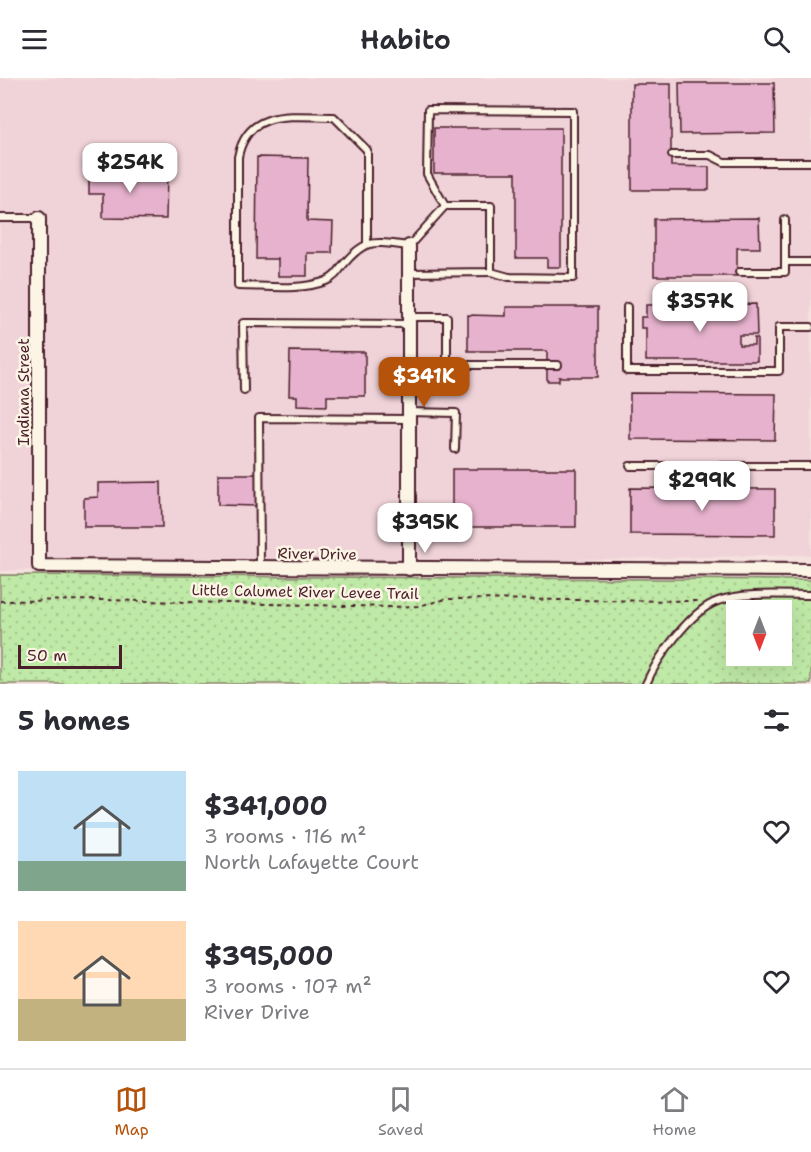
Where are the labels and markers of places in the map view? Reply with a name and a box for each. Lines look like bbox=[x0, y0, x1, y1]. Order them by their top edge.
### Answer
pin: $254K bbox=[88, 143, 172, 194]
pin: $357K bbox=[658, 282, 742, 333]
pin: $341K bbox=[382, 357, 466, 408]
pin: $299K bbox=[660, 461, 744, 512]
pin: $395K bbox=[383, 503, 467, 554]

